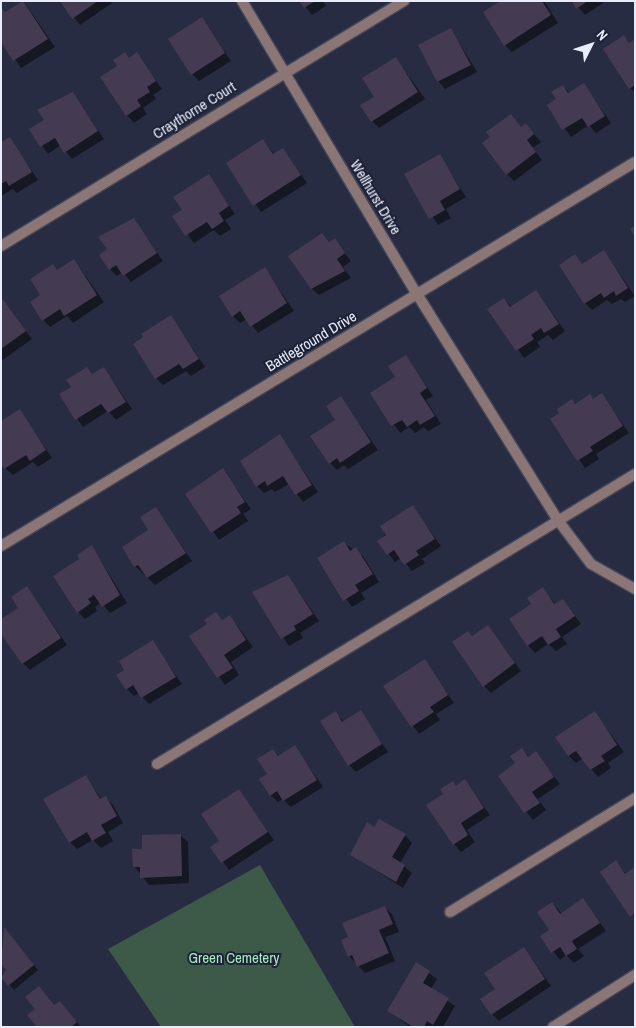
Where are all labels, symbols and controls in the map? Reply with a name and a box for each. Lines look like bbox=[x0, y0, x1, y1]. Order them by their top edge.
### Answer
north arrow bbox=[566, 20, 616, 70]
text: N bbox=[593, 26, 612, 44]
street label: Craythorne Court bbox=[149, 77, 239, 143]
street label: Wellhurst Drive bbox=[347, 156, 405, 238]
street label: Battleground Drive bbox=[262, 307, 360, 375]
park label: Green Cemetery bbox=[189, 949, 279, 967]

